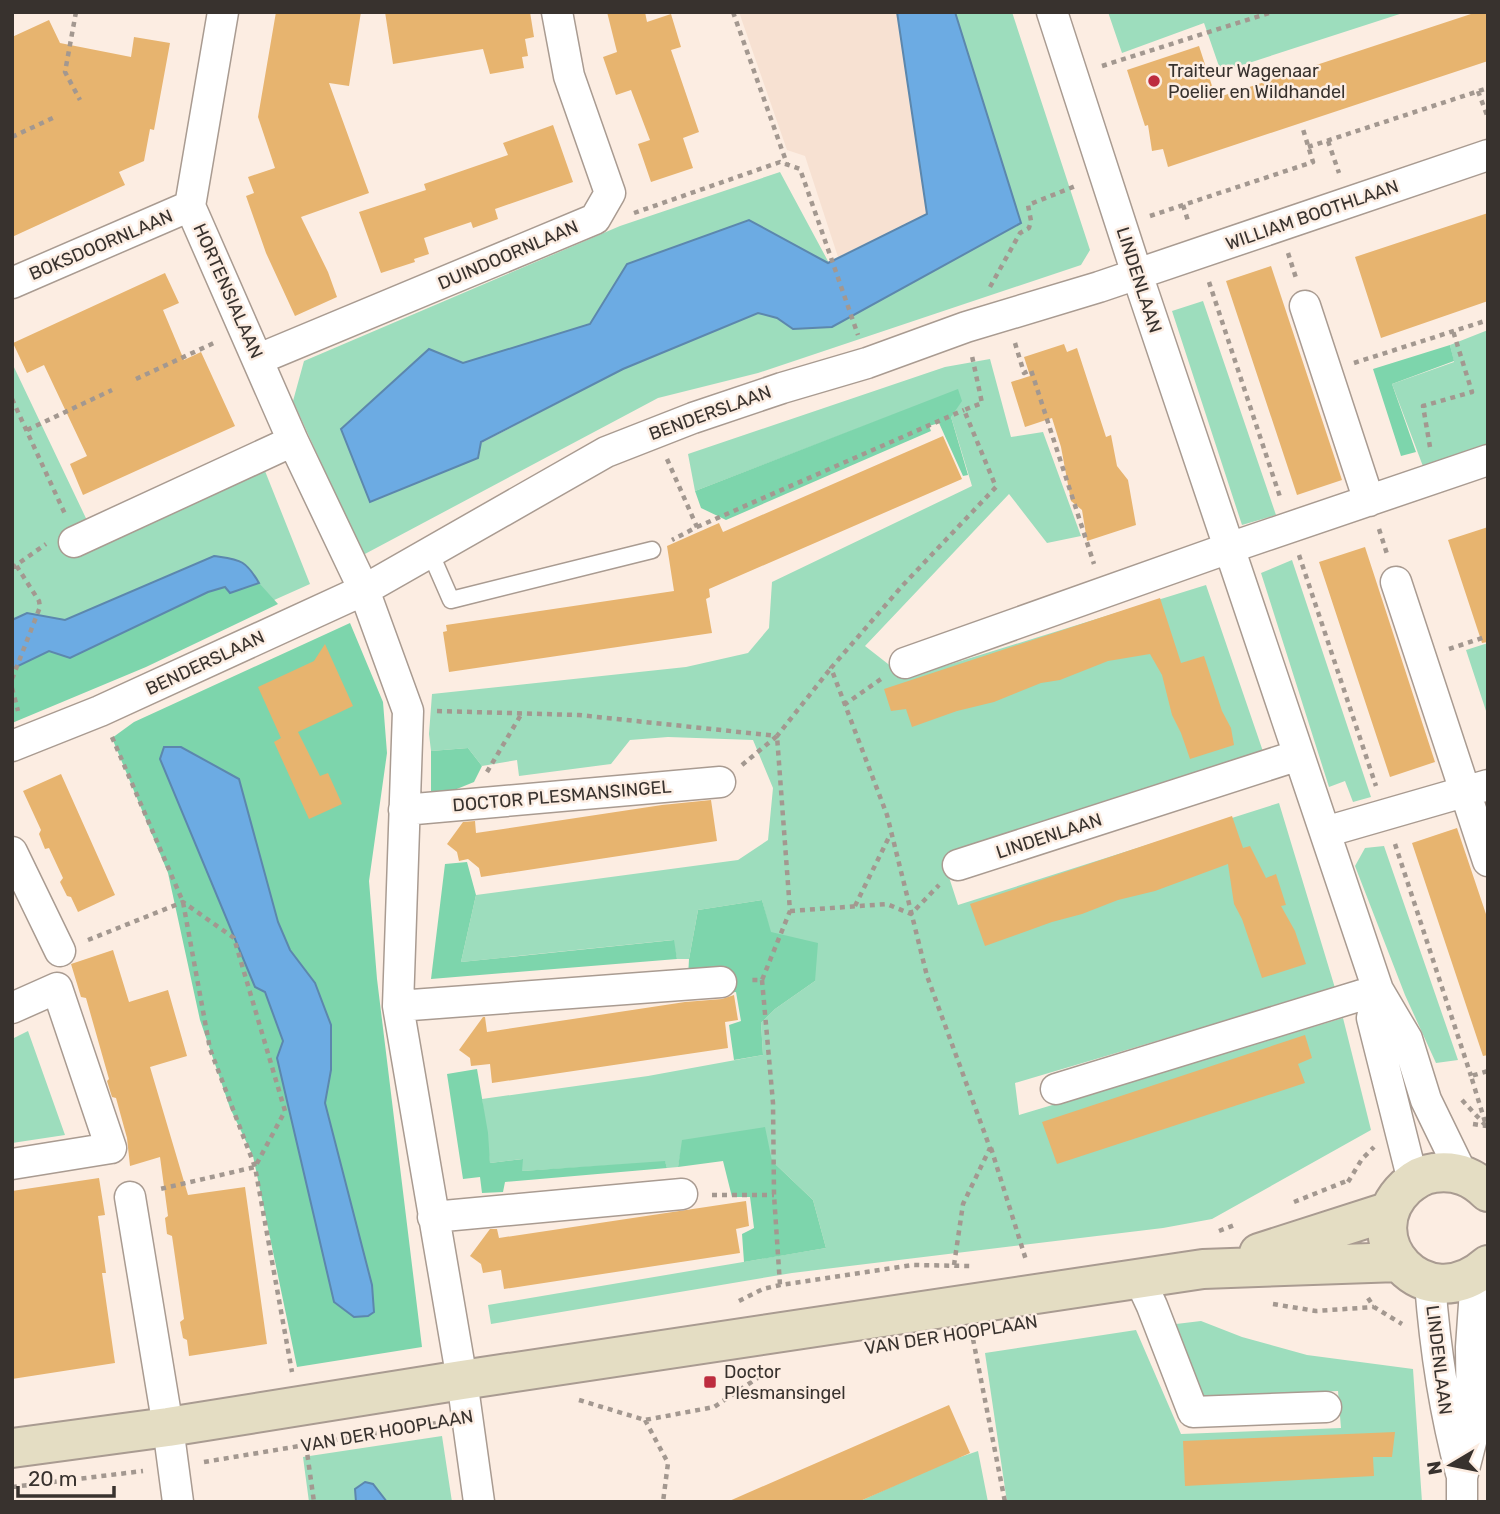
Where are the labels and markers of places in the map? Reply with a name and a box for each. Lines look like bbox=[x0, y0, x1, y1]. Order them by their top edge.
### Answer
place label: Traiteur Wagenaar Poelier en Wildhandel bbox=[1168, 60, 1345, 103]
marker: Traiteur Wagenaar Poelier en Wildhandel bbox=[1146, 73, 1162, 89]
place label: Doctor Plesmansingel bbox=[724, 1361, 846, 1404]
marker: Doctor Plesmansingel bbox=[702, 1374, 718, 1390]

